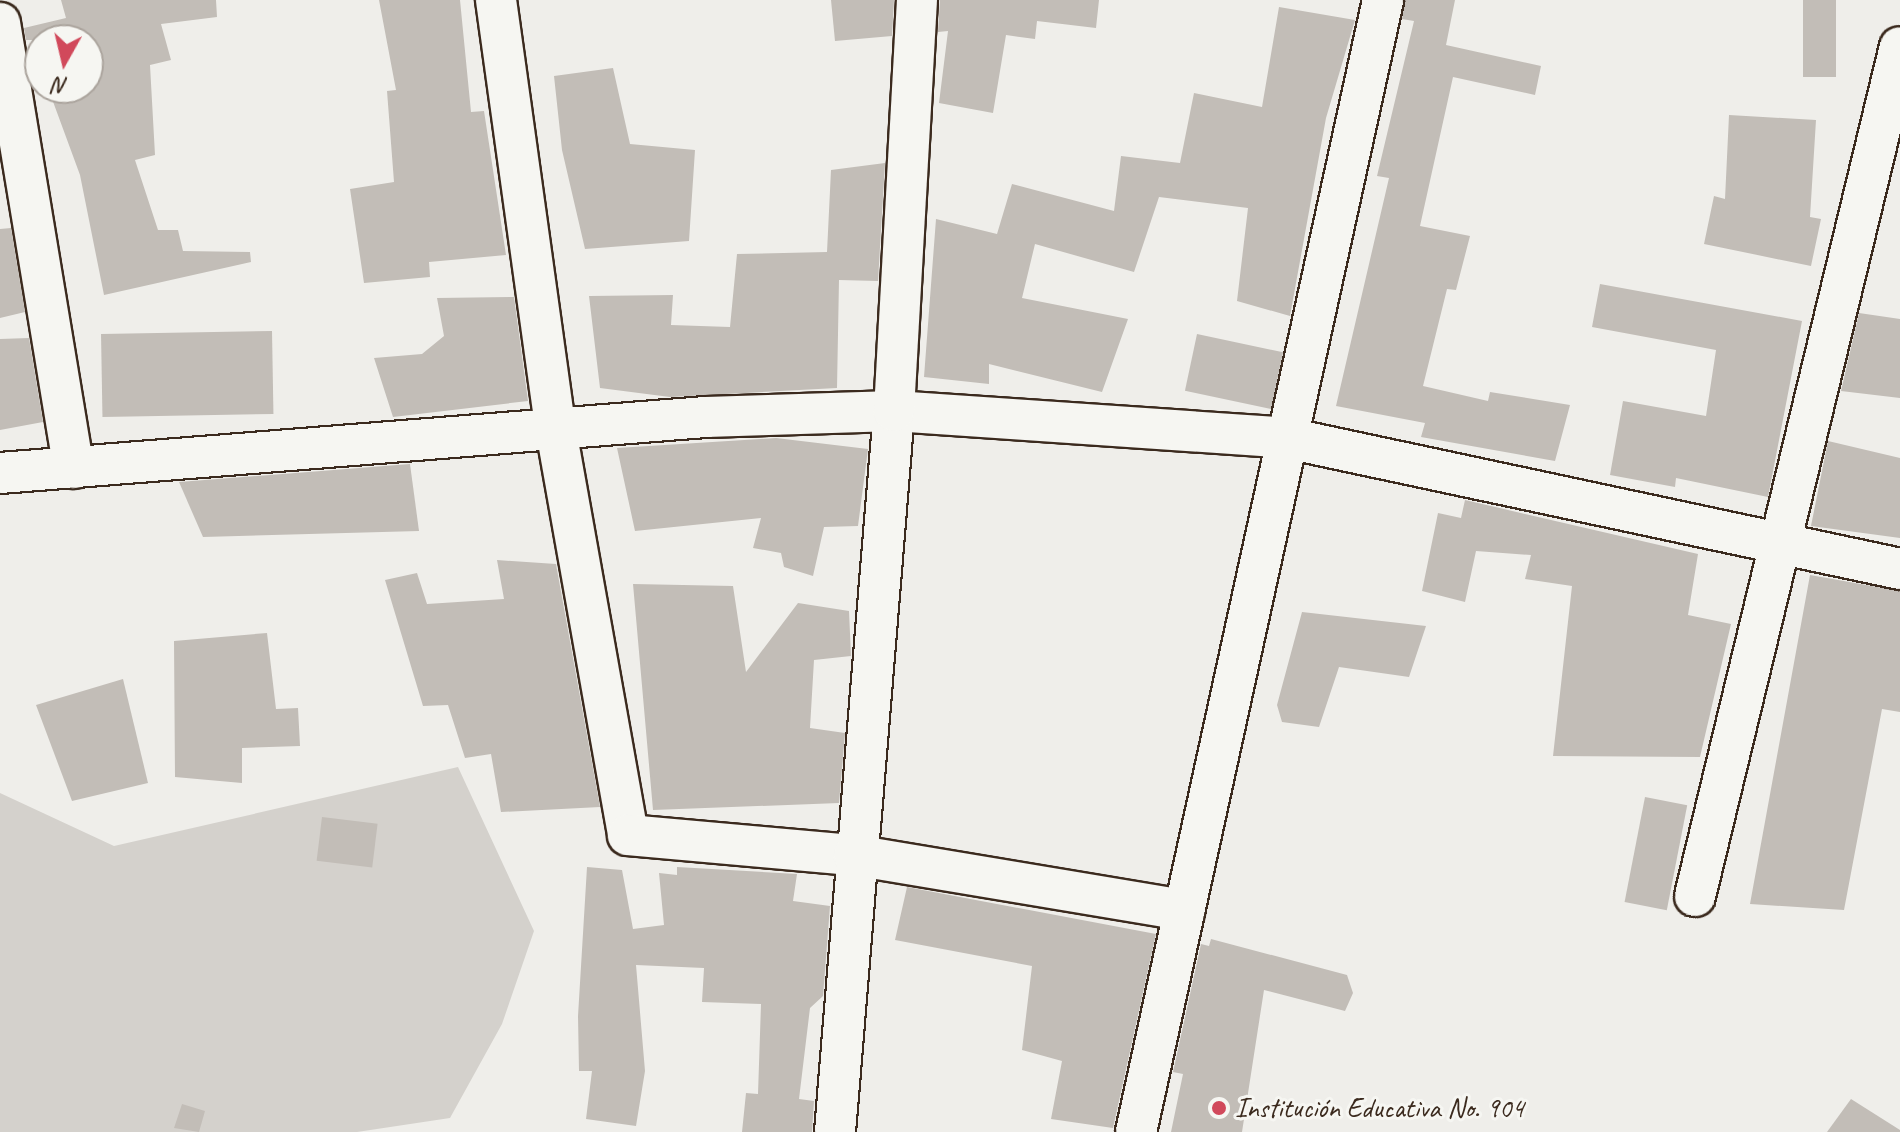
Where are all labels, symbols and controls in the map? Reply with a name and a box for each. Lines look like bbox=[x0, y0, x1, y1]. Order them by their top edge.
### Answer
north arrow bbox=[24, 24, 104, 104]
text: N bbox=[52, 71, 70, 101]
place label: Institución Educativa No. 904 bbox=[1235, 1091, 1523, 1125]
marker: Institución Educativa No. 904 bbox=[1210, 1099, 1228, 1117]

